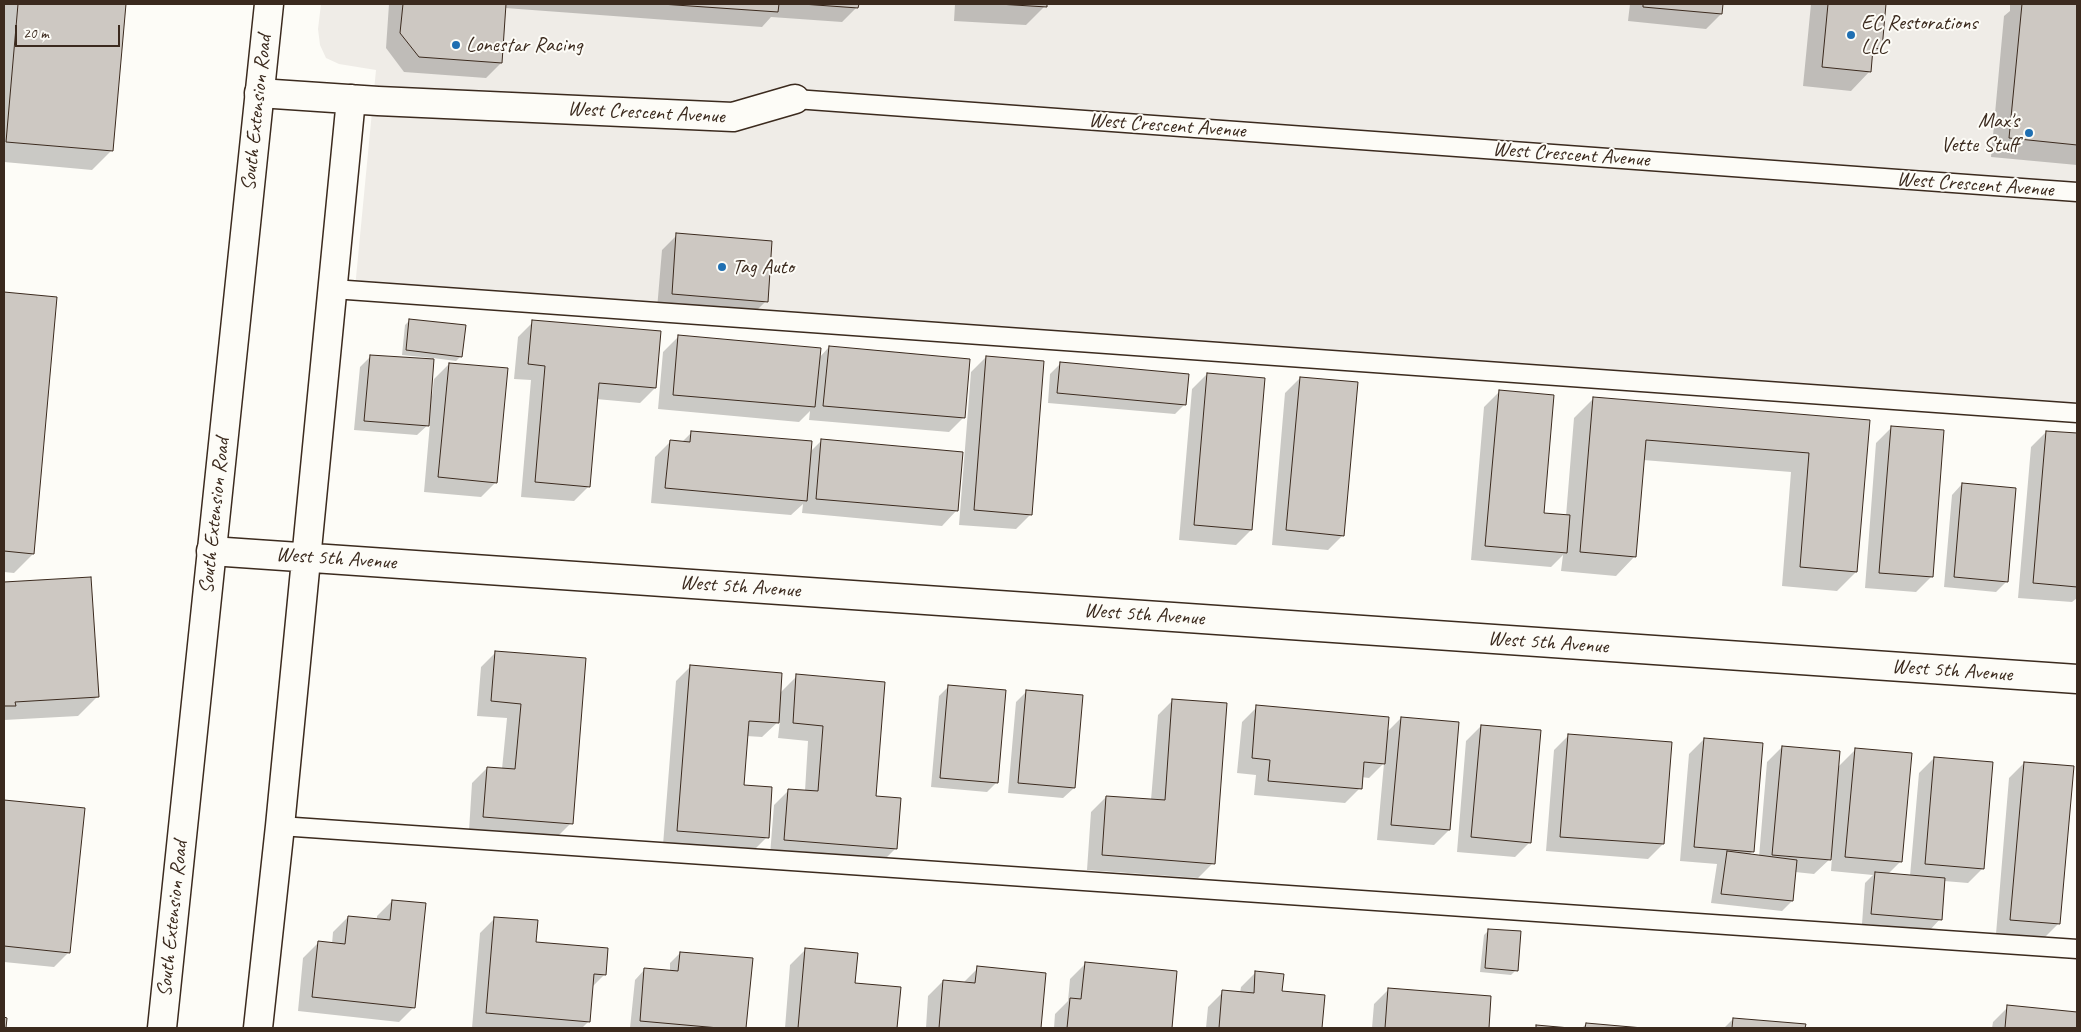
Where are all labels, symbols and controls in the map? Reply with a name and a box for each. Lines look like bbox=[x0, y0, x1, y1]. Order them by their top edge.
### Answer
place label: EC Restorations LLC bbox=[1861, 10, 1977, 60]
scale bar bbox=[18, 15, 122, 47]
text: 20 m bbox=[23, 24, 49, 43]
marker: EC Restorations LLC bbox=[1845, 29, 1857, 41]
place label: Lonestar Racing bbox=[466, 32, 583, 58]
street label: South Extension Road bbox=[236, 34, 278, 192]
marker: Lonestar Racing bbox=[450, 39, 462, 51]
street label: West Crescent Avenue bbox=[567, 96, 725, 130]
street label: West Crescent Avenue bbox=[1088, 108, 1246, 144]
place label: Max's Vette Stuff bbox=[1941, 108, 2019, 158]
marker: Max's Vette Stuff bbox=[2023, 127, 2035, 139]
street label: West Crescent Avenue bbox=[1492, 137, 1650, 173]
street label: West Crescent Avenue bbox=[1896, 167, 2054, 203]
place label: Tag Auto bbox=[732, 254, 794, 280]
marker: Tag Auto bbox=[716, 261, 728, 273]
street label: South Extension Road bbox=[194, 437, 236, 595]
street label: West 5th Avenue bbox=[275, 542, 397, 576]
street label: West 5th Avenue bbox=[679, 570, 801, 604]
street label: West 5th Avenue bbox=[1083, 598, 1205, 632]
street label: West 5th Avenue bbox=[1487, 626, 1609, 660]
street label: West 5th Avenue bbox=[1891, 654, 2013, 688]
street label: South Extension Road bbox=[152, 840, 194, 998]

